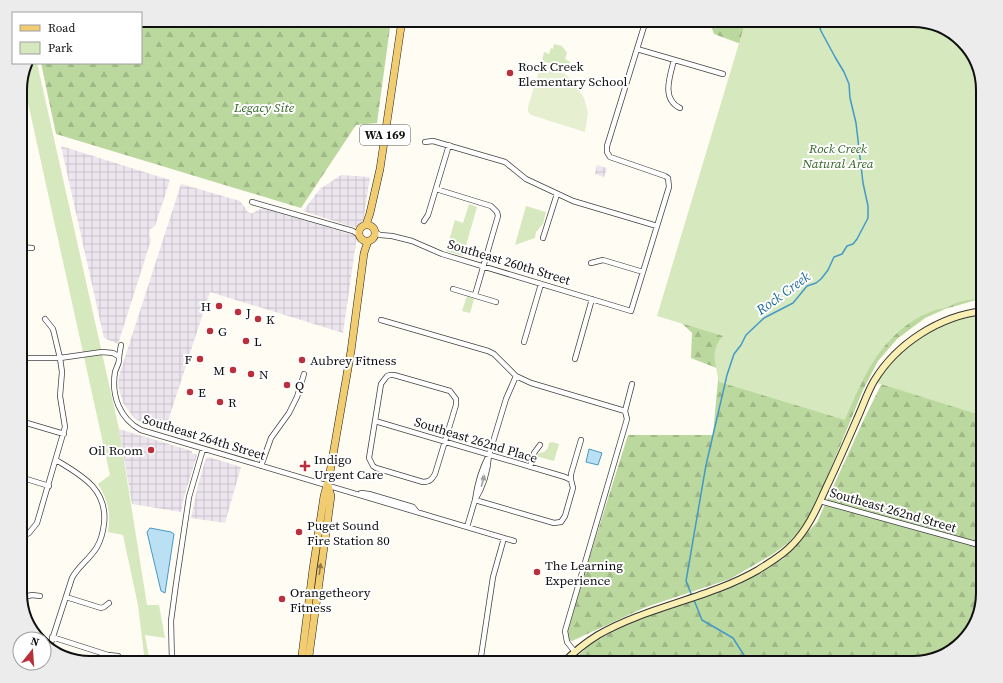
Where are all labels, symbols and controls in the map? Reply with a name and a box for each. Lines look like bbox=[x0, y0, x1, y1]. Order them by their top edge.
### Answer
legend bbox=[12, 12, 142, 64]
text: Road bbox=[48, 20, 75, 36]
text: Park bbox=[48, 40, 73, 56]
place label: Rock Creek Elementary School bbox=[518, 58, 627, 90]
marker: Rock Creek Elementary School bbox=[505, 68, 515, 78]
park label: Legacy Site bbox=[233, 99, 295, 116]
road number: WA 169 bbox=[360, 125, 410, 145]
park label: Rock Creek Natural Area bbox=[801, 140, 874, 172]
street label: Southeast 260th Street bbox=[446, 235, 573, 289]
water label: Rock Creek bbox=[751, 266, 814, 320]
place label: H bbox=[201, 298, 211, 315]
marker: H bbox=[214, 301, 224, 311]
place label: J bbox=[245, 304, 251, 321]
marker: J bbox=[233, 307, 243, 317]
place label: K bbox=[266, 311, 275, 328]
marker: K bbox=[253, 314, 263, 324]
place label: G bbox=[218, 323, 227, 340]
marker: G bbox=[205, 326, 215, 336]
place label: L bbox=[254, 333, 262, 350]
marker: L bbox=[241, 336, 251, 346]
place label: F bbox=[184, 351, 192, 368]
place label: Aubrey Fitness bbox=[310, 352, 397, 369]
marker: F bbox=[195, 354, 205, 364]
marker: Aubrey Fitness bbox=[297, 355, 307, 365]
place label: M bbox=[213, 362, 225, 379]
marker: M bbox=[228, 365, 238, 375]
place label: N bbox=[259, 366, 269, 383]
marker: N bbox=[246, 369, 256, 379]
place label: Q bbox=[295, 377, 304, 394]
marker: Q bbox=[282, 380, 292, 390]
place label: E bbox=[198, 384, 206, 401]
marker: E bbox=[185, 387, 195, 397]
place label: R bbox=[228, 394, 237, 411]
marker: R bbox=[215, 397, 225, 407]
street label: Southeast 264th Street bbox=[141, 410, 268, 464]
street label: Southeast 262nd Place bbox=[412, 413, 540, 467]
place label: Oil Room bbox=[89, 442, 143, 459]
marker: Oil Room bbox=[146, 445, 156, 455]
place label: Indigo Urgent Care bbox=[314, 451, 384, 483]
marker: Indigo Urgent Care bbox=[299, 460, 311, 472]
one-way arrow bbox=[480, 475, 486, 487]
street label: Southeast 262nd Street bbox=[828, 484, 959, 536]
place label: Puget Sound Fire Station 80 bbox=[307, 517, 390, 549]
marker: Puget Sound Fire Station 80 bbox=[294, 527, 304, 537]
place label: The Learning Experience bbox=[545, 557, 623, 589]
one-way arrow bbox=[317, 563, 323, 575]
marker: The Learning Experience bbox=[532, 567, 542, 577]
place label: Orangetheory Fitness bbox=[290, 584, 371, 616]
marker: Orangetheory Fitness bbox=[277, 594, 287, 604]
north arrow bbox=[12, 631, 52, 671]
text: N bbox=[29, 634, 41, 650]

